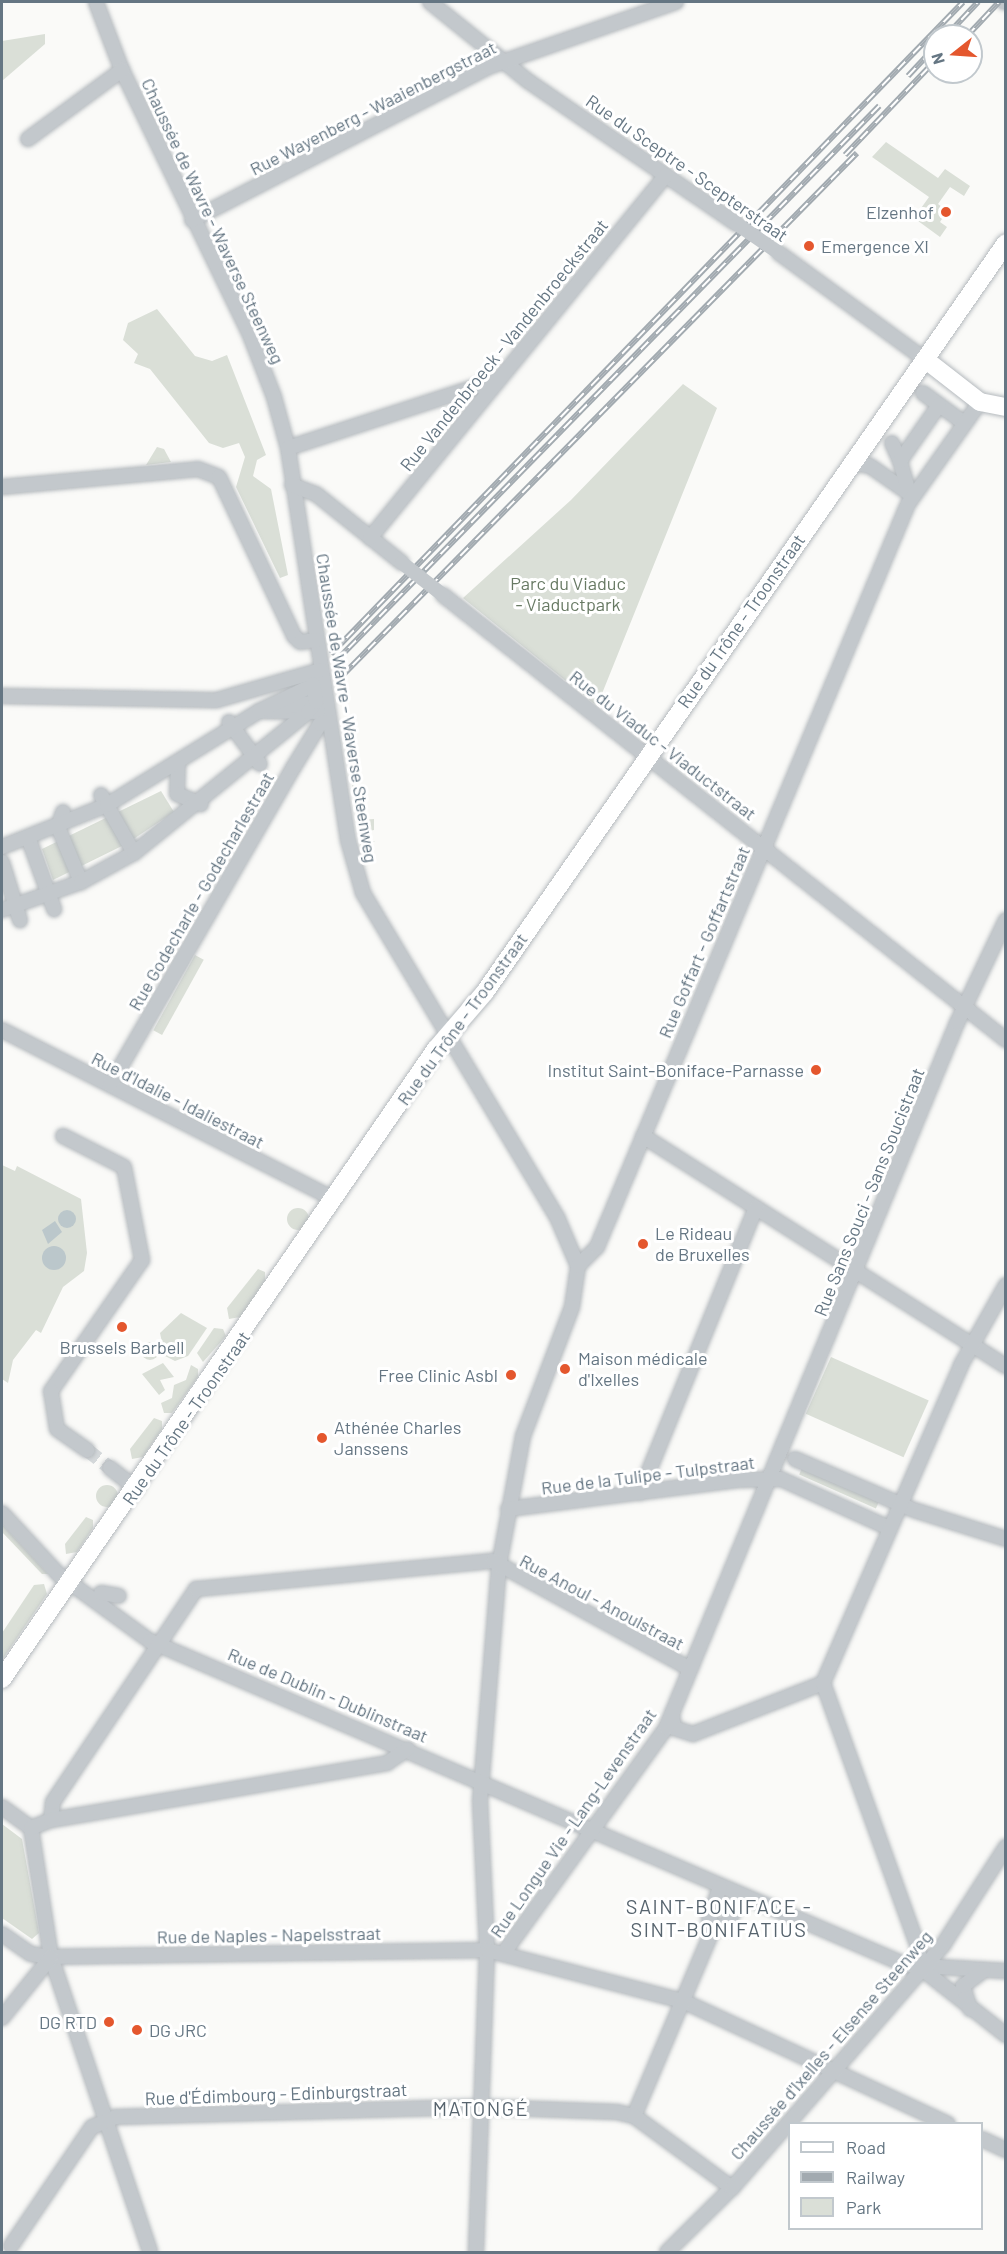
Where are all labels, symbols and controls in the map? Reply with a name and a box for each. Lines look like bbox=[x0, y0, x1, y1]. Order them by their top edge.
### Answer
north arrow bbox=[923, 24, 983, 84]
street label: Rue Wayenberg - Waaienbergstraat bbox=[246, 36, 500, 180]
text: N bbox=[927, 51, 948, 67]
street label: Chaussée de Wavre - Waverse Steenweg bbox=[137, 75, 289, 367]
street label: Rue du Sceptre - Scepterstraat bbox=[582, 90, 792, 246]
place label: Elzenhof bbox=[866, 201, 934, 223]
marker: Elzenhof bbox=[939, 205, 953, 219]
street label: Rue Vandenbroeck - Vandenbroeckstraat bbox=[396, 215, 612, 475]
place label: Emergence Xl bbox=[821, 235, 929, 257]
marker: Emergence Xl bbox=[802, 239, 816, 253]
street label: Rue du Trône - Troonstraat bbox=[673, 530, 809, 712]
street label: Chaussée de Wavre - Waverse Steenweg bbox=[312, 552, 382, 864]
park label: Parc du Viaduc - Viaductpark bbox=[510, 573, 626, 616]
street label: Rue du Viaduc - Viaductstraat bbox=[565, 665, 761, 825]
street label: Rue Godecharle - Godecharlestraat bbox=[124, 768, 278, 1014]
street label: Rue Goffart - Goffartstraat bbox=[654, 843, 754, 1041]
street label: Rue du Trône - Troonstraat bbox=[392, 929, 532, 1109]
street label: Rue d'Idalie - Idaliestraat bbox=[88, 1047, 268, 1153]
place label: Institut Saint-Boniface-Parnasse bbox=[548, 1059, 804, 1081]
marker: Institut Saint-Boniface-Parnasse bbox=[809, 1063, 823, 1077]
street label: Rue Sans Souci - Sans Soucistraat bbox=[809, 1065, 929, 1319]
place label: Le Rideau de Bruxelles bbox=[655, 1223, 750, 1266]
marker: Le Rideau de Bruxelles bbox=[636, 1237, 650, 1251]
marker: Brussels Barbell bbox=[115, 1320, 129, 1334]
street label: Rue du Trône - Troonstraat bbox=[118, 1327, 254, 1509]
place label: Brussels Barbell bbox=[59, 1336, 185, 1358]
place label: Maison médicale d'Ixelles bbox=[578, 1348, 707, 1390]
marker: Maison médicale d'Ixelles bbox=[556, 1360, 574, 1378]
place label: Free Clinic Asbl bbox=[378, 1364, 498, 1386]
marker: Free Clinic Asbl bbox=[502, 1366, 520, 1384]
place label: Athénée Charles Janssens bbox=[334, 1417, 461, 1460]
marker: Athénée Charles Janssens bbox=[315, 1431, 329, 1445]
street label: Rue de la Tulipe - Tulpstraat bbox=[540, 1451, 756, 1499]
street label: Rue Anoul - Anoulstraat bbox=[516, 1550, 688, 1654]
street label: Rue de Dublin - Dublinstraat bbox=[225, 1643, 431, 1747]
street label: Rue Longue Vie - Lang-Levenstraat bbox=[485, 1704, 661, 1942]
district label: SAINT-BONIFACE - SINT-BONIFATIUS bbox=[626, 1895, 812, 1942]
street label: Rue de Naples - Napelsstraat bbox=[157, 1922, 381, 1948]
street label: Chaussée d'Ixelles - Elsense Steenweg bbox=[725, 1926, 937, 2164]
place label: DG RTD bbox=[39, 2011, 97, 2033]
marker: DG RTD bbox=[102, 2015, 116, 2029]
place label: DG JRC bbox=[149, 2019, 207, 2041]
marker: DG JRC bbox=[130, 2023, 144, 2037]
street label: Rue d'Édimbourg - Edinburgstraat bbox=[144, 2079, 408, 2109]
district label: MATONGÉ bbox=[433, 2096, 529, 2120]
legend bbox=[788, 2122, 983, 2230]
text: Road bbox=[846, 2136, 886, 2158]
text: Railway bbox=[846, 2166, 905, 2188]
text: Park bbox=[846, 2196, 881, 2218]

